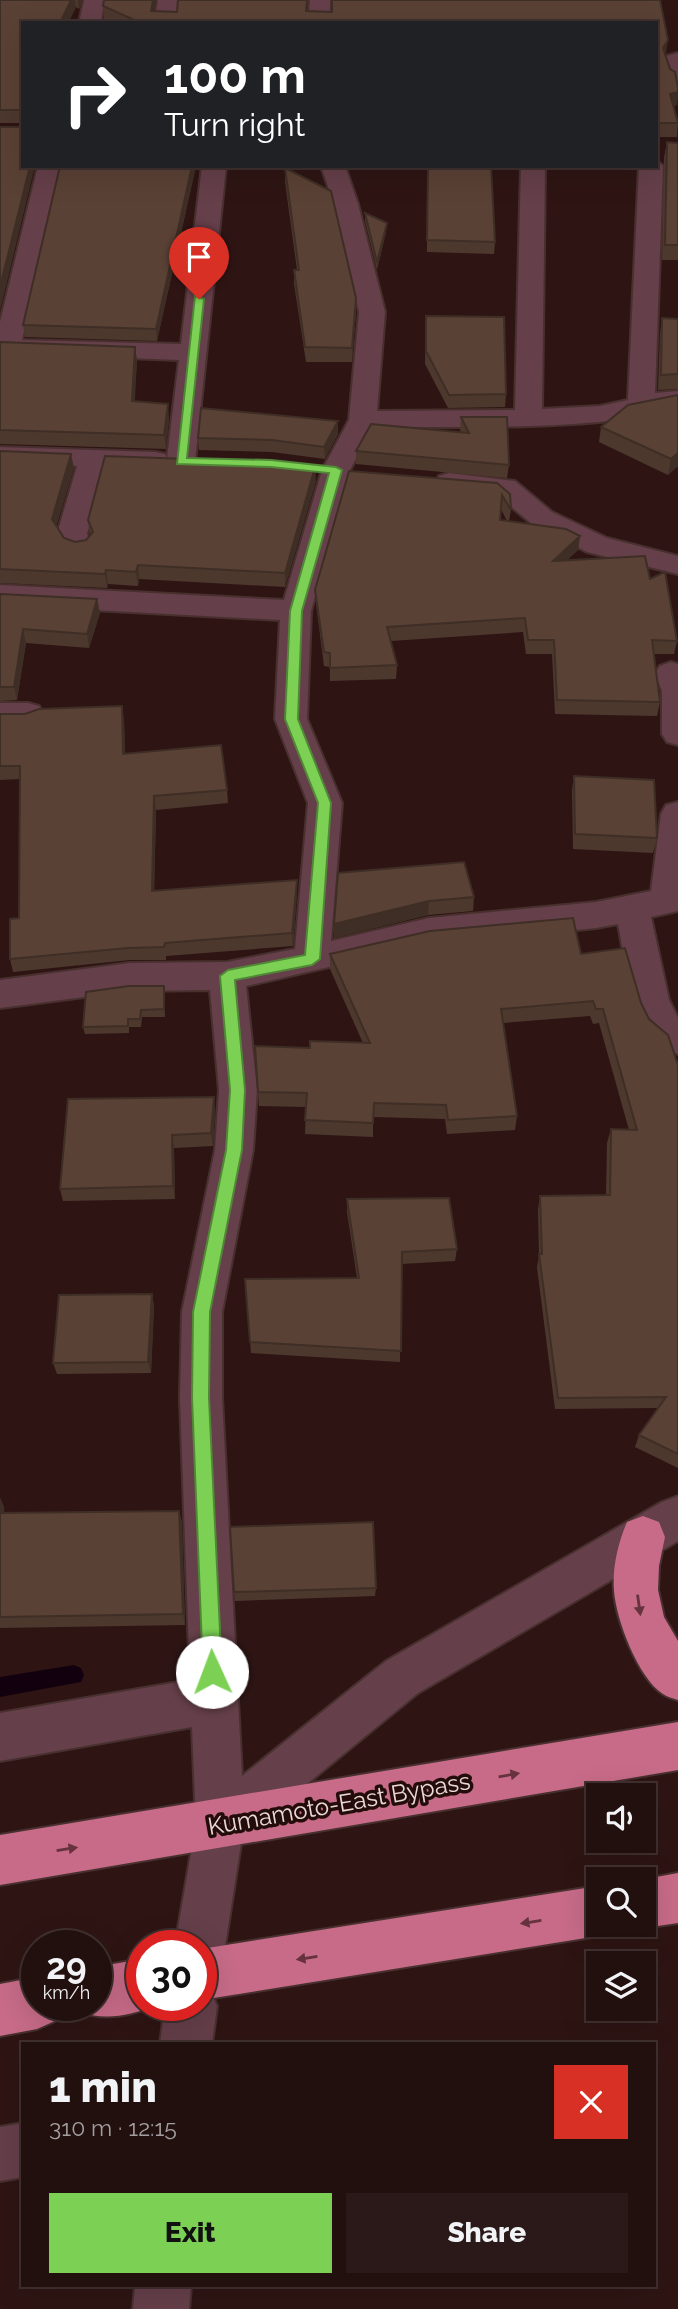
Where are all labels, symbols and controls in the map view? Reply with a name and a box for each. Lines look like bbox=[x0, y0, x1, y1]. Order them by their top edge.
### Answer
text: 100 m bbox=[164, 47, 306, 104]
icon: right bbox=[49, 49, 140, 140]
text: Turn right bbox=[164, 106, 305, 143]
pin bbox=[169, 227, 229, 299]
icon: arrive bbox=[180, 238, 218, 276]
one-way arrow bbox=[634, 1594, 645, 1616]
position arrow bbox=[175, 1635, 249, 1709]
street label: Kumamoto-East Bypass bbox=[205, 1766, 472, 1841]
one-way arrow bbox=[498, 1769, 520, 1780]
map controls bbox=[586, 1783, 656, 2021]
button: sound bbox=[586, 1783, 656, 1853]
one-way arrow bbox=[56, 1843, 78, 1854]
button: search bbox=[586, 1867, 656, 1937]
one-way arrow bbox=[520, 1917, 542, 1928]
speed limit sign: 30 bbox=[126, 1930, 217, 2021]
text: 29 bbox=[46, 1946, 87, 1987]
button: layers bbox=[586, 1951, 656, 2021]
one-way arrow bbox=[295, 1953, 317, 1964]
text: km/h bbox=[43, 1982, 90, 2003]
text: 1 min bbox=[49, 2063, 157, 2112]
button: close bbox=[554, 2065, 628, 2139]
text: 310 m · 12:15 bbox=[49, 2114, 177, 2141]
button: Exit bbox=[49, 2193, 332, 2273]
button: Share bbox=[346, 2193, 628, 2273]

